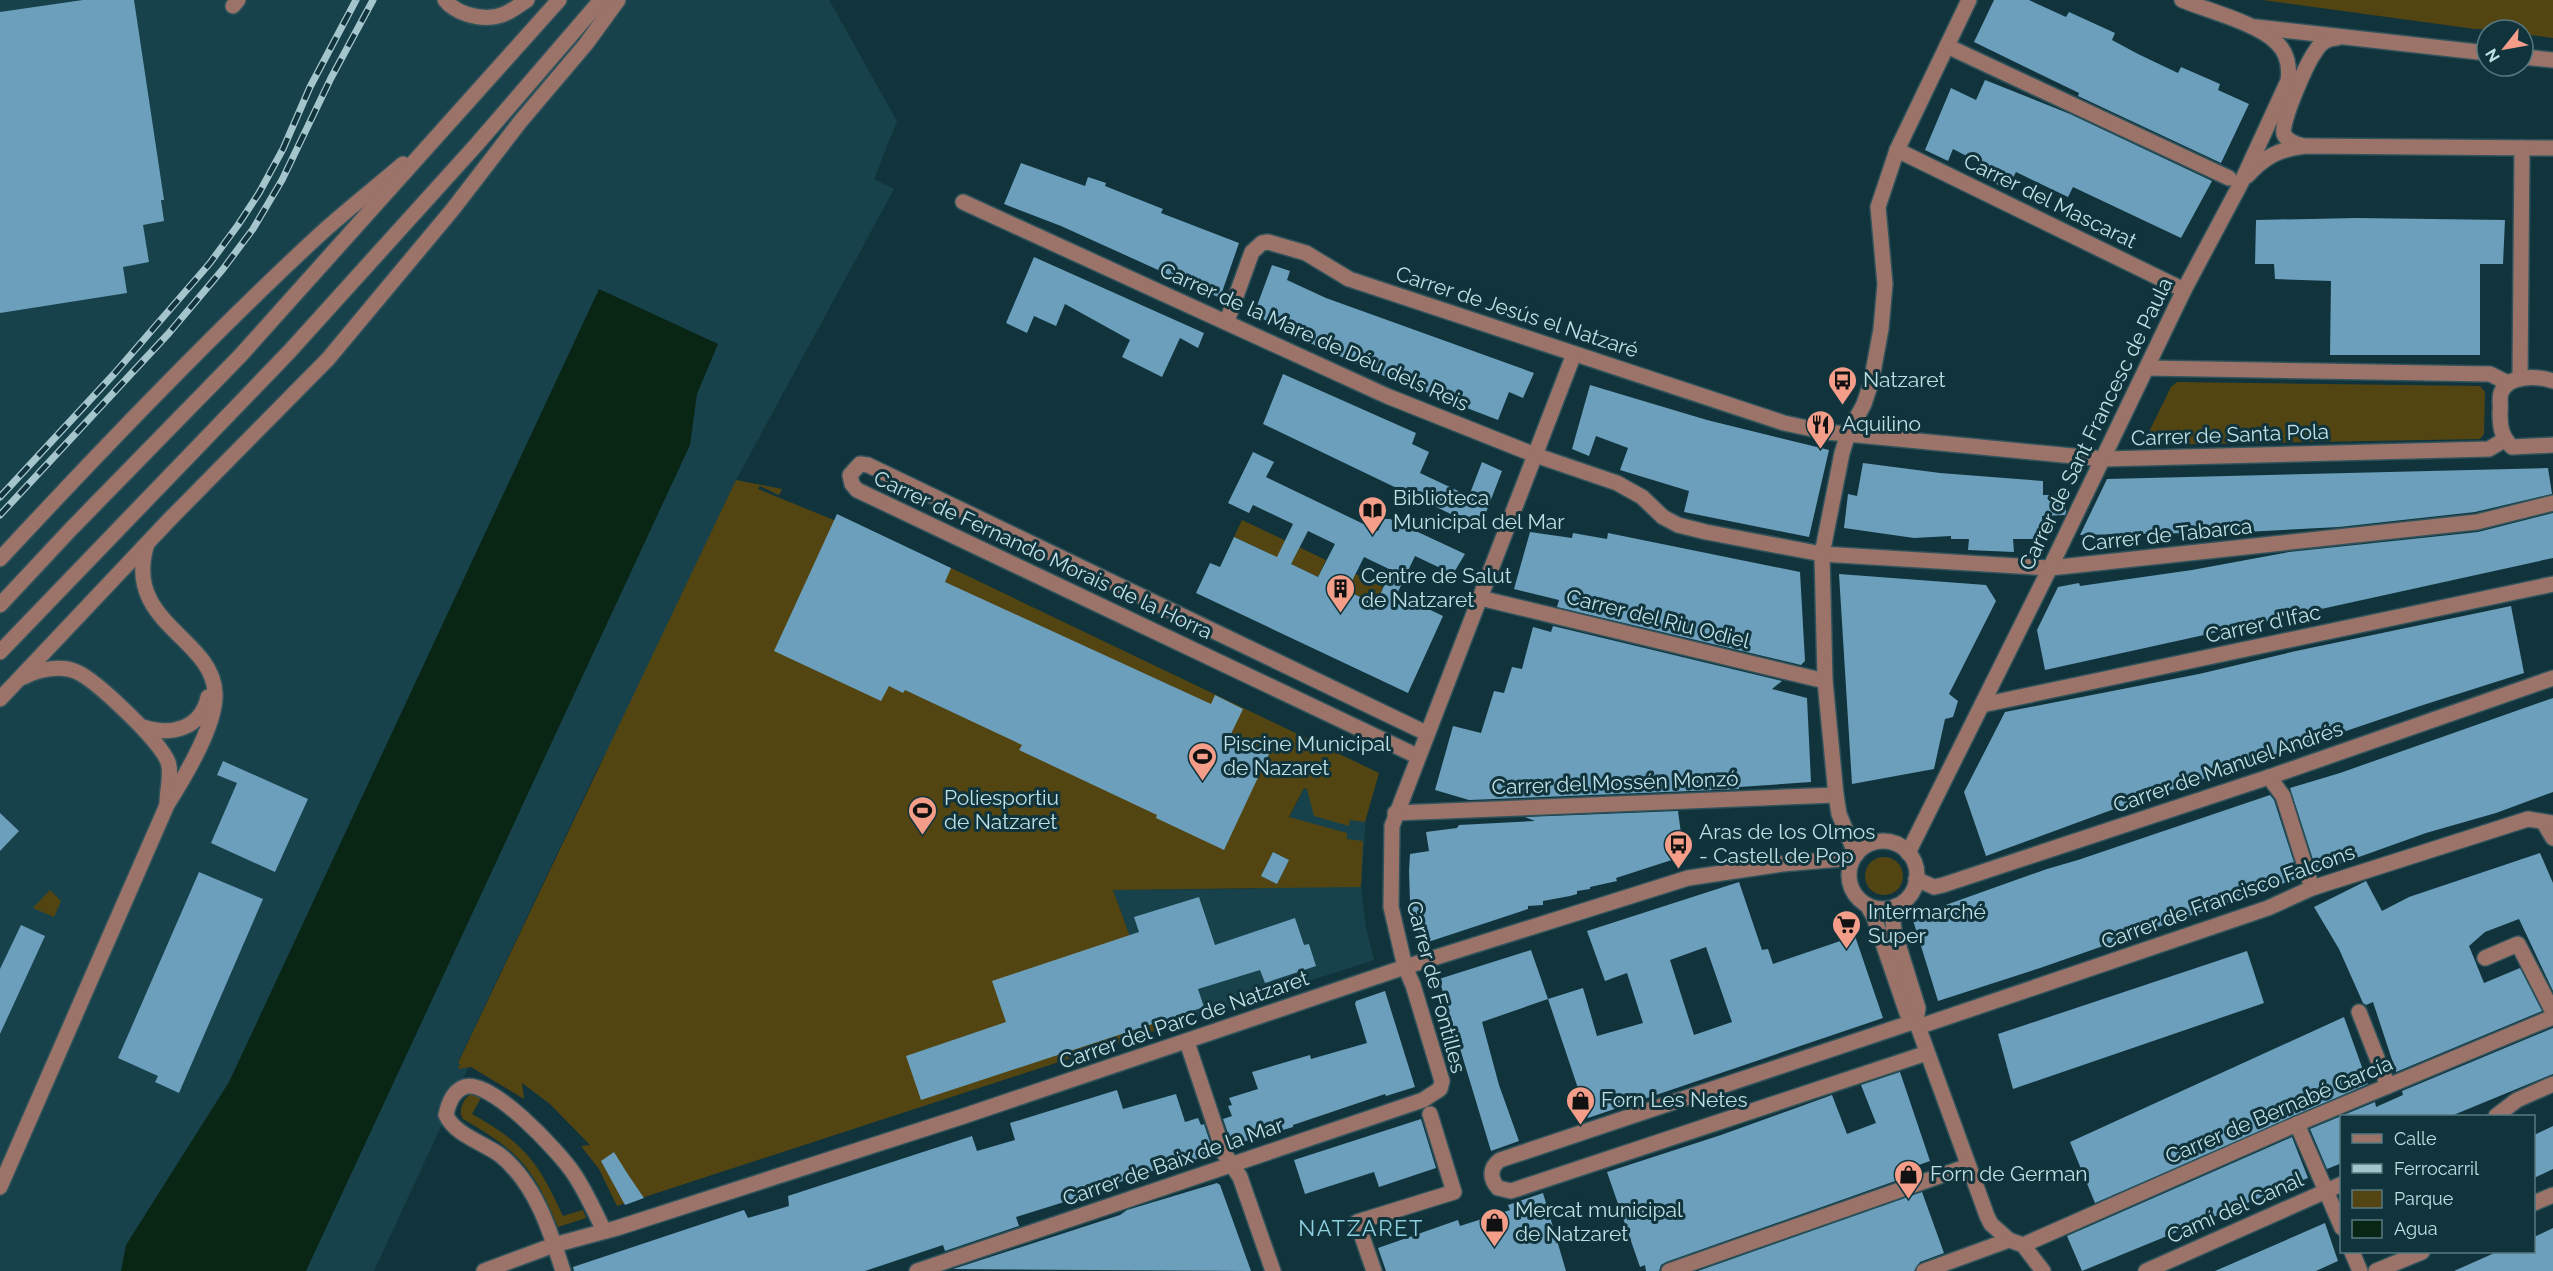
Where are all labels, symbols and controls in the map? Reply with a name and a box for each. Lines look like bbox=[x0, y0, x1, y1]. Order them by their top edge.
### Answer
north arrow bbox=[2475, 18, 2535, 78]
text: N bbox=[2481, 45, 2504, 66]
street label: Carrer del Mascarat bbox=[1960, 148, 2141, 253]
street label: Carrer de la Mare de Déu dels Reis bbox=[1156, 257, 1473, 416]
street label: Carrer de Jesús el Natzaré bbox=[1393, 260, 1642, 363]
street label: Carrer de Sant Francesc de Paula bbox=[2014, 273, 2177, 574]
bus stop icon: Natzaret bbox=[1826, 364, 1858, 406]
place label: Natzaret bbox=[1863, 367, 1946, 392]
restaurant icon: Aquilino bbox=[1805, 408, 1837, 450]
place label: Aquilino bbox=[1842, 411, 1921, 436]
street label: Carrer de Santa Pola bbox=[2130, 419, 2329, 450]
street label: Carrer de Fernando Morais de la Horra bbox=[870, 465, 1216, 644]
place label: Biblioteca Municipal del Mar bbox=[1393, 485, 1565, 534]
library icon: Biblioteca Municipal del Mar bbox=[1356, 494, 1388, 536]
street label: Carrer de Tabarca bbox=[2080, 513, 2253, 556]
place label: Centre de Salut de Natzaret bbox=[1361, 563, 1512, 612]
building icon: Centre de Salut de Natzaret bbox=[1324, 572, 1356, 614]
street label: Carrer del Riu Odiel bbox=[1564, 584, 1753, 653]
street label: Carrer d'Ifac bbox=[2203, 599, 2323, 648]
street label: Carrer de Manuel Andrés bbox=[2110, 715, 2346, 818]
place label: Piscine Municipal de Nazaret bbox=[1223, 731, 1391, 780]
sports icon: Piscine Municipal de Nazaret bbox=[1186, 740, 1218, 782]
street label: Carrer del Mossén Monzó bbox=[1491, 766, 1739, 799]
place label: Poliesportiu de Natzaret bbox=[944, 785, 1059, 834]
sports icon: Poliesportiu de Natzaret bbox=[907, 794, 939, 836]
place label: Aras de los Olmos - Castell de Pop bbox=[1699, 819, 1875, 868]
bus stop icon: Aras de los Olmos - Castell de Pop bbox=[1662, 828, 1694, 870]
street label: Carrer de Francisco Falcons bbox=[2098, 839, 2358, 954]
street label: Carrer de Fontilles bbox=[1401, 898, 1472, 1076]
place label: Intermarché Super bbox=[1868, 899, 1986, 948]
supermarket icon: Intermarché Super bbox=[1831, 908, 1863, 950]
street label: Carrer del Parc de Natzaret bbox=[1056, 965, 1312, 1074]
street label: Carrer de Bernabé García bbox=[2161, 1050, 2396, 1169]
shop icon: Forn Les Netes bbox=[1564, 1084, 1596, 1126]
place label: Forn Les Netes bbox=[1601, 1087, 1748, 1112]
street label: Carrer de Baix de la Mar bbox=[1059, 1112, 1287, 1211]
legend bbox=[2340, 1115, 2535, 1253]
text: Calle bbox=[2394, 1128, 2437, 1149]
shop icon: Forn de German bbox=[1893, 1158, 1925, 1200]
text: Ferrocarril bbox=[2394, 1158, 2479, 1179]
place label: Forn de German bbox=[1930, 1161, 2088, 1186]
street label: Camí del Canal bbox=[2163, 1166, 2307, 1249]
text: Parque bbox=[2394, 1188, 2454, 1209]
place label: Mercat municipal de Natzaret bbox=[1515, 1197, 1683, 1246]
shop icon: Mercat municipal de Natzaret bbox=[1478, 1206, 1510, 1248]
district label: NATZARET bbox=[1298, 1215, 1424, 1241]
text: Agua bbox=[2394, 1218, 2438, 1239]

